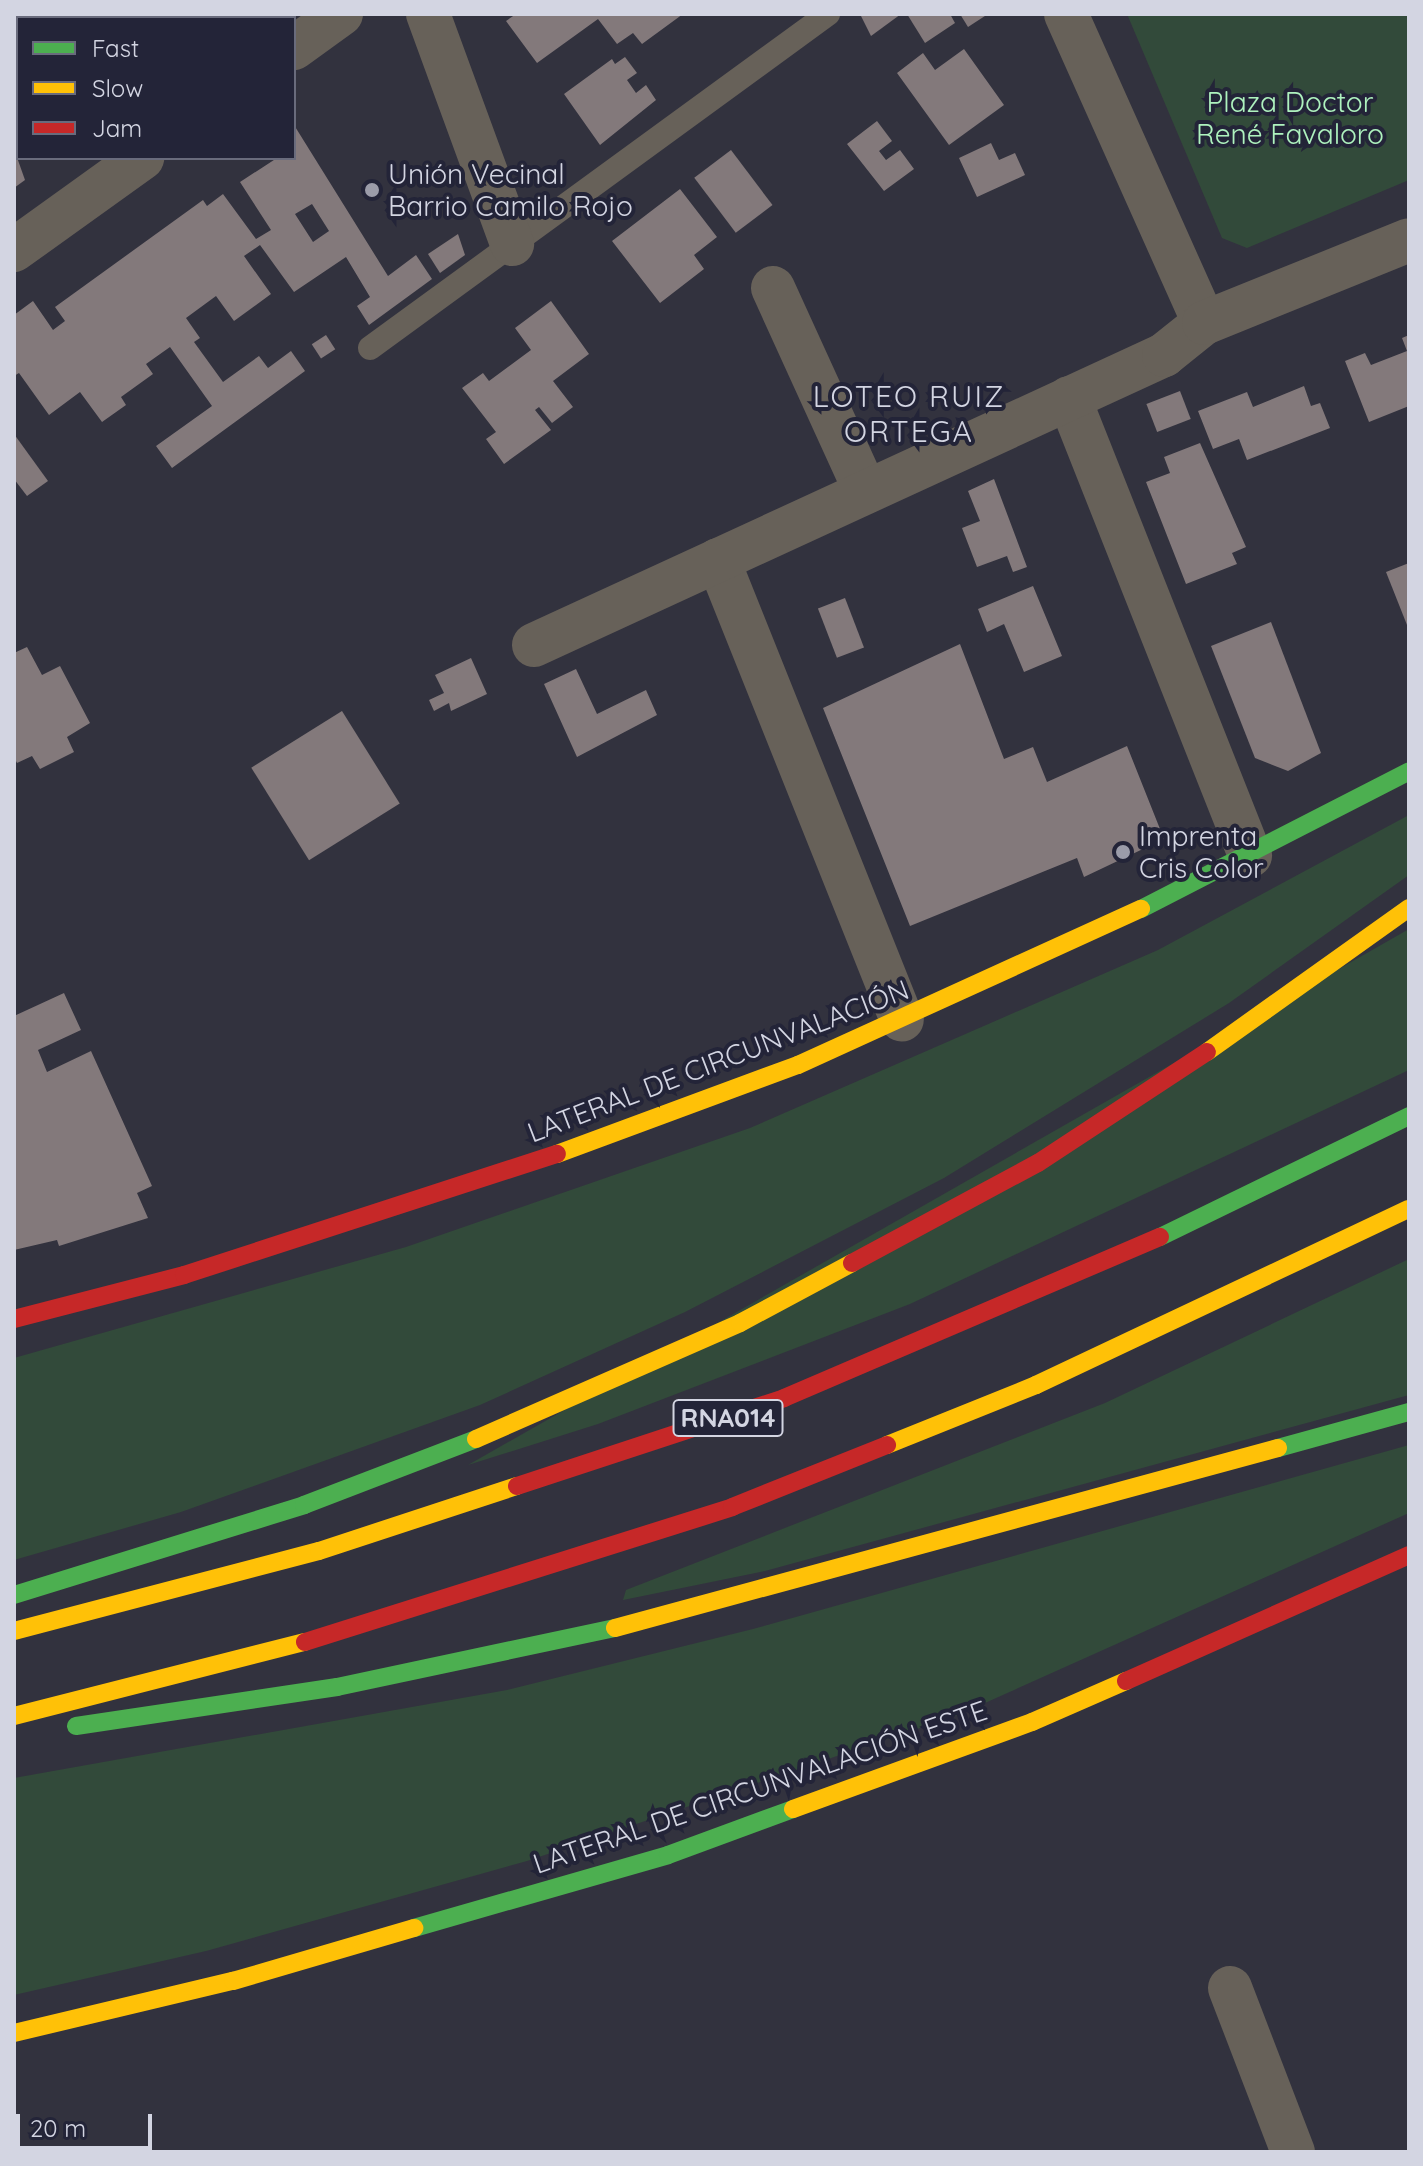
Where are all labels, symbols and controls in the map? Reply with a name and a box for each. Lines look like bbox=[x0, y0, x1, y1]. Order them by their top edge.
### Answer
legend bbox=[16, 16, 296, 160]
text: Fast bbox=[92, 33, 139, 63]
text: Slow bbox=[92, 73, 143, 103]
park label: Plaza Doctor René Favaloro bbox=[1196, 85, 1384, 151]
text: Jam bbox=[92, 113, 142, 143]
place label: Unión Vecinal Barrio Camilo Rojo bbox=[388, 157, 633, 223]
marker: Unión Vecinal Barrio Camilo Rojo bbox=[363, 181, 381, 199]
district label: LOTEO RUIZ ORTEGA bbox=[813, 378, 1005, 448]
place label: Imprenta Cris Color bbox=[1139, 819, 1264, 885]
marker: Imprenta Cris Color bbox=[1114, 843, 1132, 861]
street label: LATERAL DE CIRCUNVALACIÓN bbox=[523, 973, 913, 1149]
road number: RNA014 bbox=[672, 1396, 784, 1440]
street label: LATERAL DE CIRCUNVALACIÓN ESTE bbox=[529, 1693, 991, 1881]
scale bar bbox=[20, 2098, 156, 2148]
text: 20 m bbox=[30, 2113, 86, 2143]

